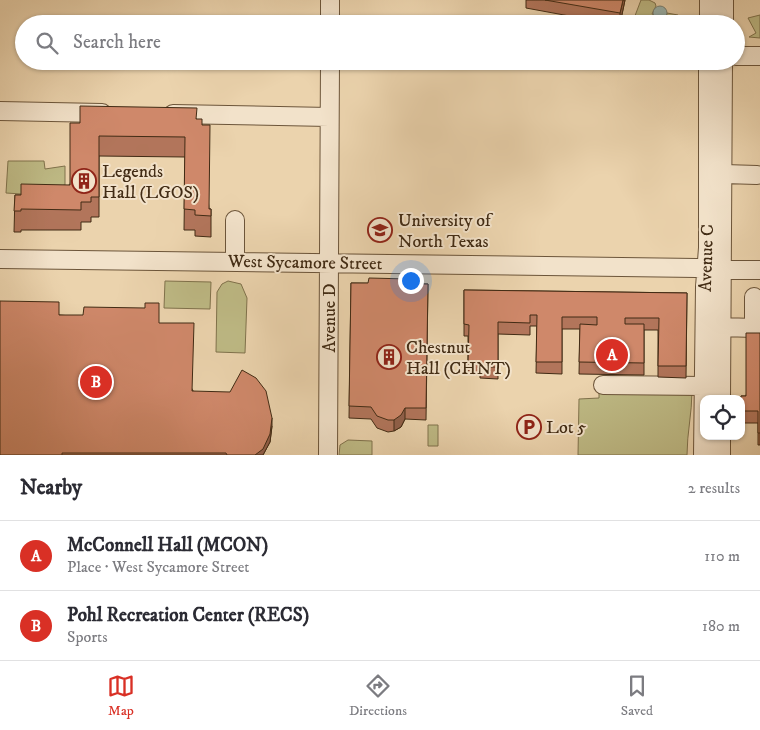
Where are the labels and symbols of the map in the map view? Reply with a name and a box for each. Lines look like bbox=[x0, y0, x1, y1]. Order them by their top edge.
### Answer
place label: Legends Hall (LGOS) bbox=[102, 161, 199, 204]
building icon: Legends Hall (LGOS) bbox=[71, 168, 97, 194]
place label: University of North Texas bbox=[398, 210, 494, 253]
school or university icon: University of North Texas bbox=[367, 217, 393, 243]
street label: Avenue C bbox=[695, 224, 719, 292]
street label: West Sycamore Street bbox=[227, 251, 383, 275]
your location bbox=[398, 268, 424, 294]
street label: Avenue D bbox=[319, 283, 341, 353]
pin: A bbox=[596, 336, 628, 374]
place label: Chestnut Hall (CHNT) bbox=[406, 337, 511, 380]
building icon: Chestnut Hall (CHNT) bbox=[376, 344, 402, 370]
pin: B bbox=[80, 363, 112, 401]
parking icon: Lot 5 bbox=[516, 414, 542, 440]
place label: Lot 5 bbox=[546, 417, 586, 439]

